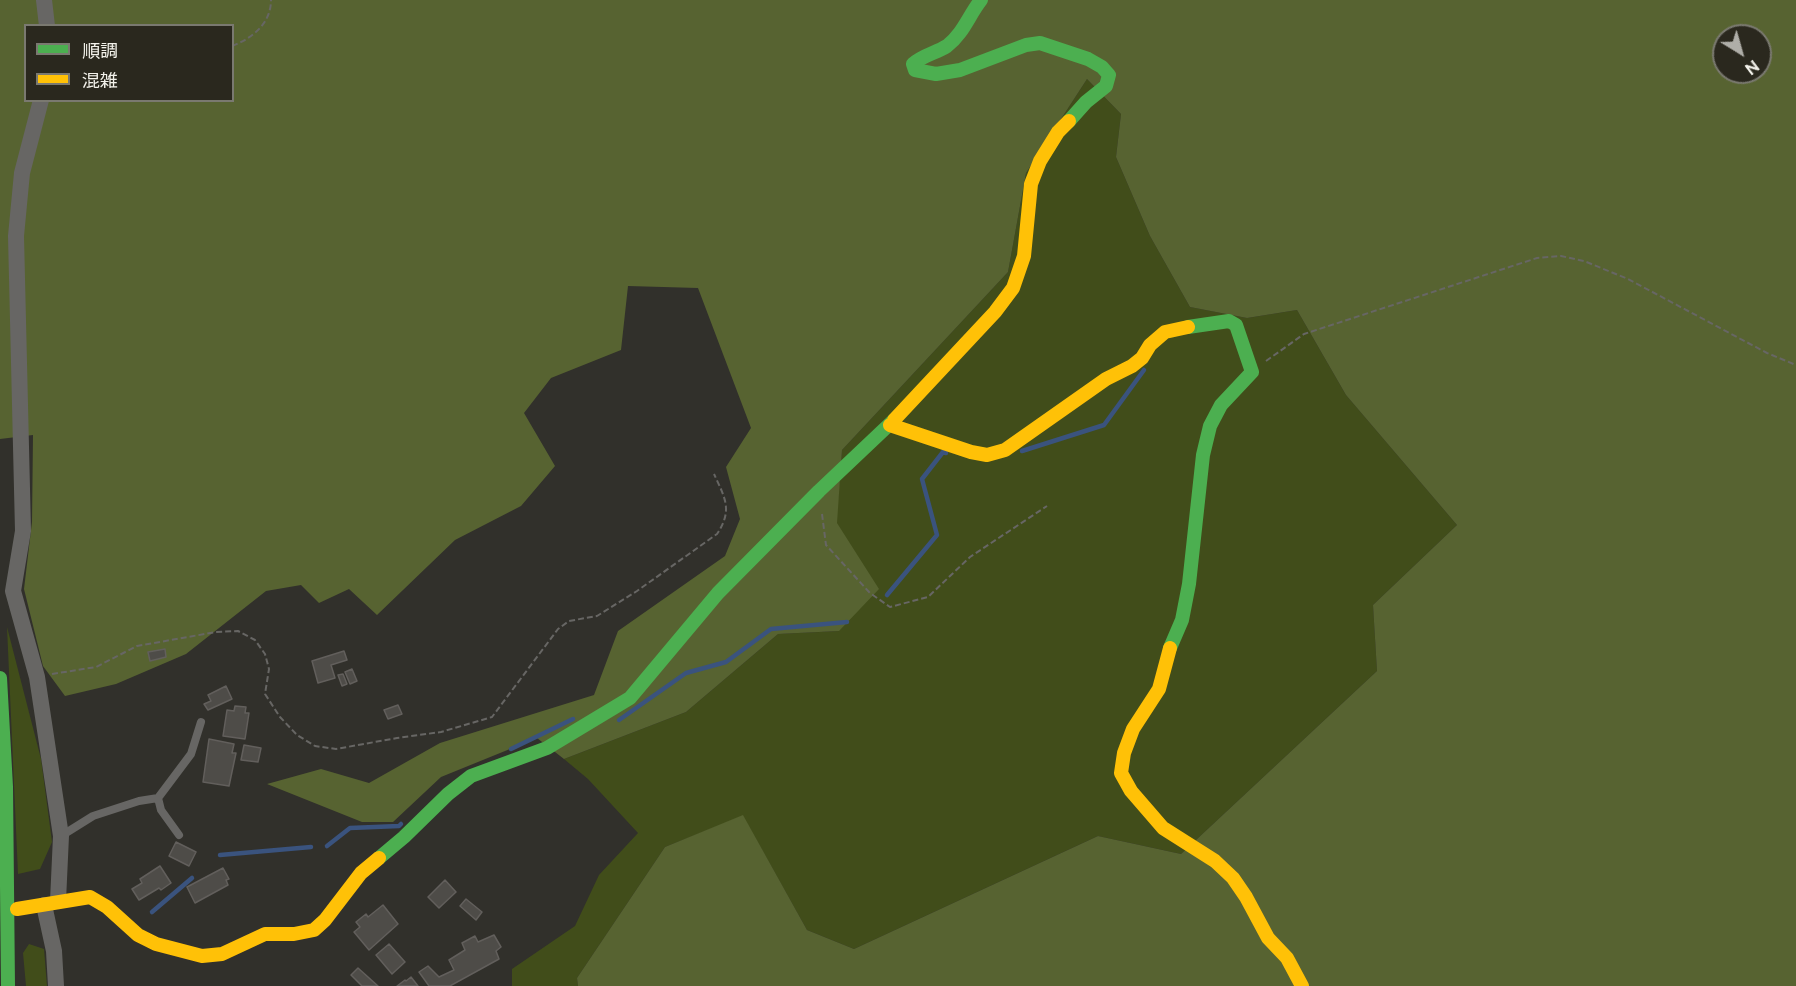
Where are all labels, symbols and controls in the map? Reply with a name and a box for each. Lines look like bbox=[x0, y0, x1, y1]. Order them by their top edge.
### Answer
legend bbox=[24, 24, 234, 102]
north arrow bbox=[1712, 24, 1772, 84]
text: 順調 bbox=[82, 40, 118, 61]
text: N bbox=[1741, 56, 1763, 78]
text: 混雑 bbox=[82, 70, 118, 91]

